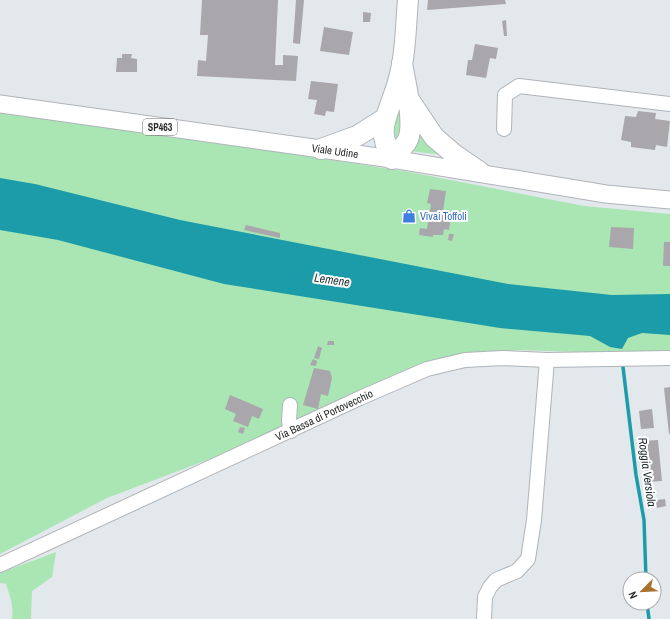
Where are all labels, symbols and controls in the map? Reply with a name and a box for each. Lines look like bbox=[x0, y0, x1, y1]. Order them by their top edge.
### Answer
road number: SP463 bbox=[143, 119, 177, 135]
street label: Viale Udine bbox=[311, 141, 359, 161]
shop icon: Vivai Toffoli bbox=[401, 208, 417, 224]
place label: Vivai Toffoli bbox=[420, 209, 467, 223]
water label: Lemene bbox=[313, 270, 351, 290]
street label: Via Bassa di Portovecchio bbox=[273, 386, 375, 444]
water label: Roggia Versiola bbox=[634, 436, 660, 508]
north arrow bbox=[622, 571, 662, 611]
text: N bbox=[625, 589, 641, 601]

